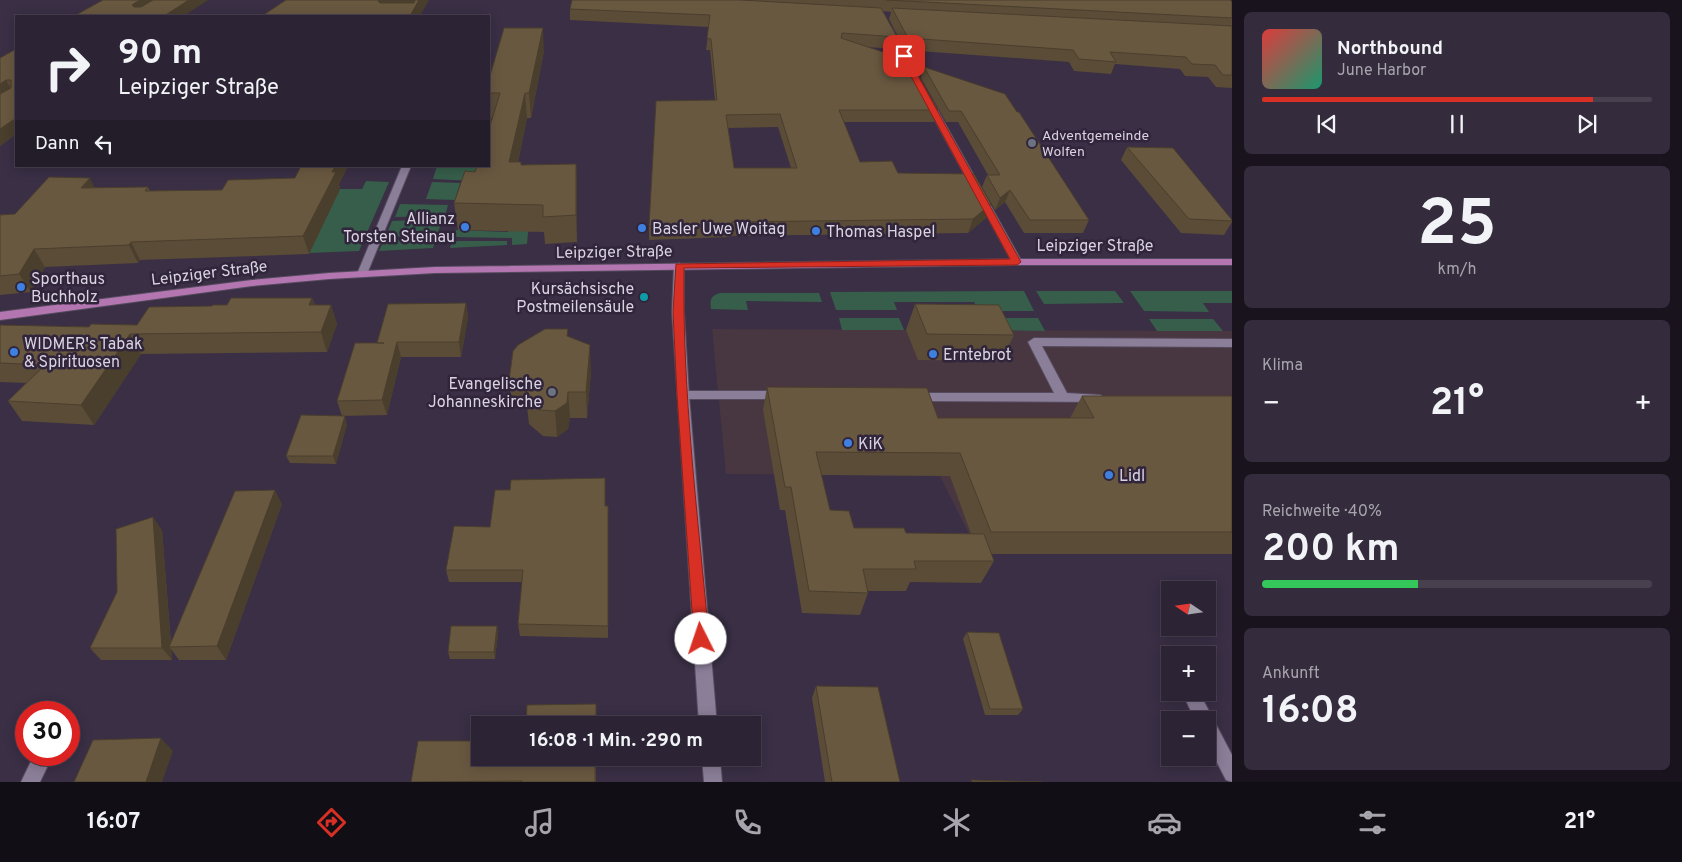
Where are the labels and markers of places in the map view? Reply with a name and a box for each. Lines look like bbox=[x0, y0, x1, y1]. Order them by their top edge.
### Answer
pin bbox=[883, 35, 925, 77]
place label: Adventgemeinde Wolfen bbox=[1042, 128, 1149, 161]
marker: Adventgemeinde Wolfen bbox=[1026, 137, 1038, 149]
place label: Allianz Torsten Steinau bbox=[343, 210, 455, 248]
place label: Basler Uwe Woitag bbox=[652, 220, 786, 240]
marker: Allianz Torsten Steinau bbox=[459, 221, 471, 233]
marker: Basler Uwe Woitag bbox=[636, 222, 648, 234]
place label: Thomas Haspel bbox=[826, 223, 935, 243]
marker: Thomas Haspel bbox=[810, 225, 822, 237]
place label: Sporthaus Buchholz bbox=[31, 270, 105, 308]
place label: Kursächsische Postmeilensäule bbox=[516, 280, 634, 318]
marker: Sporthaus Buchholz bbox=[15, 281, 27, 293]
marker: Kursächsische Postmeilensäule bbox=[638, 291, 650, 303]
place label: WIDMER's Tabak & Spirituosen bbox=[24, 335, 142, 373]
marker: WIDMER's Tabak & Spirituosen bbox=[8, 346, 20, 358]
place label: Erntebrot bbox=[943, 346, 1011, 366]
marker: Erntebrot bbox=[927, 348, 939, 360]
place label: Evangelische Johanneskirche bbox=[428, 375, 542, 413]
marker: Evangelische Johanneskirche bbox=[546, 386, 558, 398]
place label: KiK bbox=[858, 435, 883, 455]
marker: KiK bbox=[842, 437, 854, 449]
place label: Lidl bbox=[1119, 467, 1145, 487]
marker: Lidl bbox=[1103, 469, 1115, 481]

